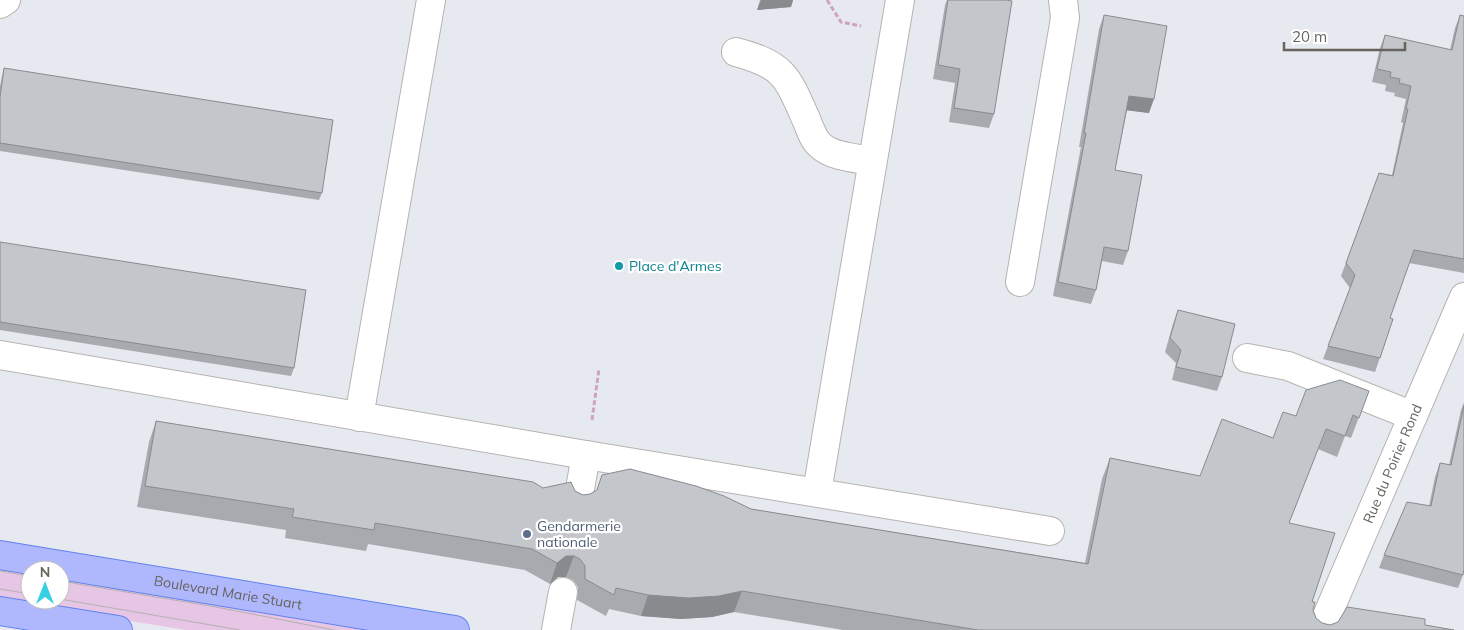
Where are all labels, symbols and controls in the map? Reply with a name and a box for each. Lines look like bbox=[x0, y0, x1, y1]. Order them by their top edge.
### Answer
scale bar bbox=[1284, 20, 1405, 52]
text: 20 m bbox=[1292, 27, 1327, 46]
place label: Place d'Armes bbox=[629, 257, 722, 275]
marker: Place d'Armes bbox=[613, 260, 625, 272]
street label: Rue du Poirier Rond bbox=[1359, 401, 1426, 526]
place label: Gendarmerie nationale bbox=[537, 517, 621, 551]
marker: Gendarmerie nationale bbox=[521, 528, 533, 540]
north arrow bbox=[20, 560, 70, 610]
text: N bbox=[40, 563, 50, 581]
street label: Boulevard Marie Stuart bbox=[153, 572, 303, 614]

